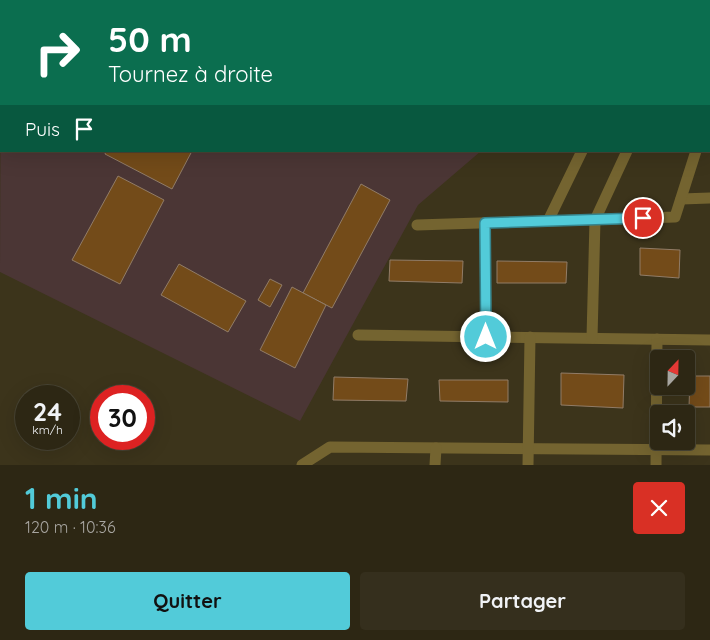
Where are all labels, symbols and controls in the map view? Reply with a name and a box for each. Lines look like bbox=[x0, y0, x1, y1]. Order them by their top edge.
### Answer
text: 50 m bbox=[108, 17, 192, 61]
icon: right bbox=[25, 20, 90, 85]
text: Tournez à droite bbox=[108, 60, 273, 88]
icon: arrive bbox=[70, 115, 98, 143]
text: Puis bbox=[25, 117, 60, 141]
pin bbox=[622, 197, 664, 239]
icon: arrive bbox=[629, 204, 657, 232]
position arrow bbox=[459, 310, 511, 362]
north arrow bbox=[650, 350, 695, 395]
map controls bbox=[650, 350, 695, 450]
speed limit sign: 30 bbox=[90, 385, 155, 450]
text: 24 bbox=[33, 396, 62, 427]
button: sound bbox=[650, 405, 695, 450]
text: km/h bbox=[32, 422, 63, 437]
text: 1 min bbox=[25, 479, 98, 517]
button: close bbox=[633, 482, 685, 534]
text: 120 m · 10:36 bbox=[25, 517, 116, 537]
button: Quitter bbox=[25, 572, 350, 630]
button: Partager bbox=[360, 572, 685, 630]

